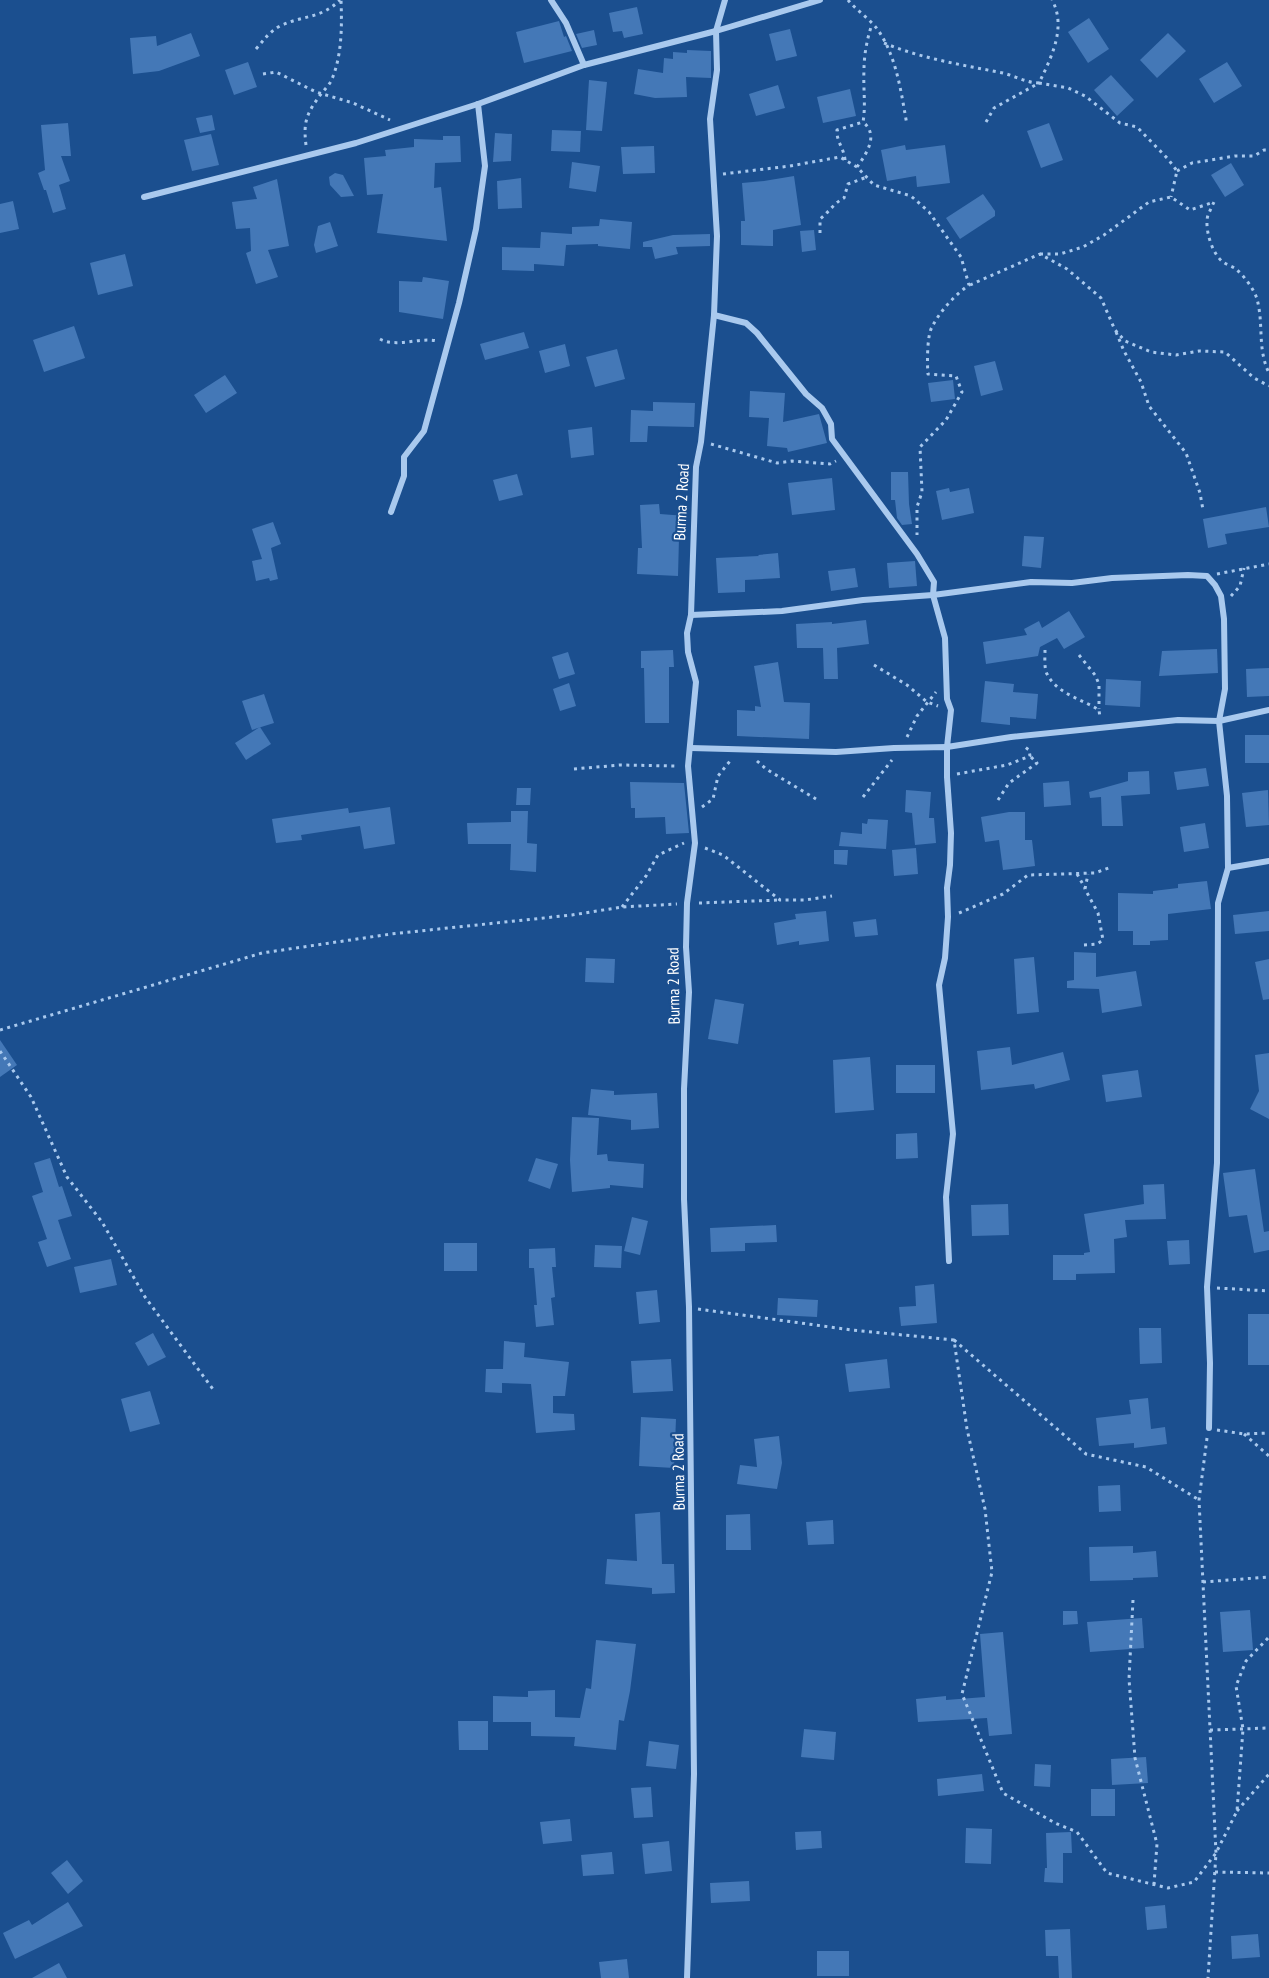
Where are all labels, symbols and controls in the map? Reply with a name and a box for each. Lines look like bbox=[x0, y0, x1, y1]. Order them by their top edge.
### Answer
street label: Burma 2 Road bbox=[669, 463, 693, 541]
street label: Burma 2 Road bbox=[662, 947, 684, 1025]
street label: Burma 2 Road bbox=[667, 1433, 689, 1511]

